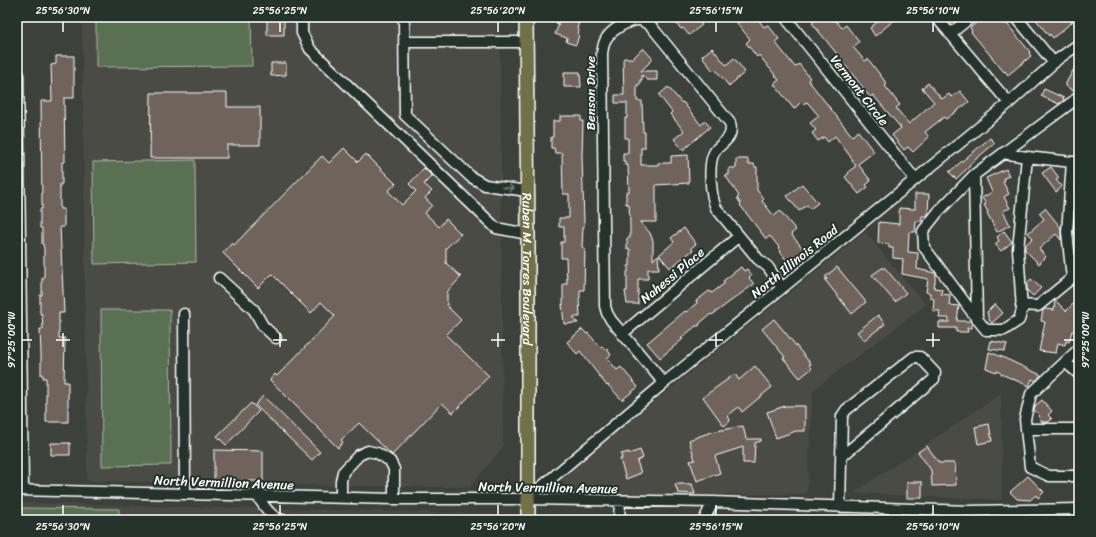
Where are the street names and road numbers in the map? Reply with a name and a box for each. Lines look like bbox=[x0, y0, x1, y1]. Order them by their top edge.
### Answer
street label: Vermont Circle bbox=[824, 50, 895, 131]
street label: Benson Drive bbox=[579, 56, 602, 130]
street label: Ruben M. Torres Boulevard bbox=[516, 193, 539, 346]
street label: North Illinois Road bbox=[745, 218, 844, 304]
street label: Nahessi Place bbox=[635, 241, 710, 309]
street label: North Vermillion Avenue bbox=[154, 469, 294, 496]
street label: North Vermillion Avenue bbox=[478, 475, 618, 500]

